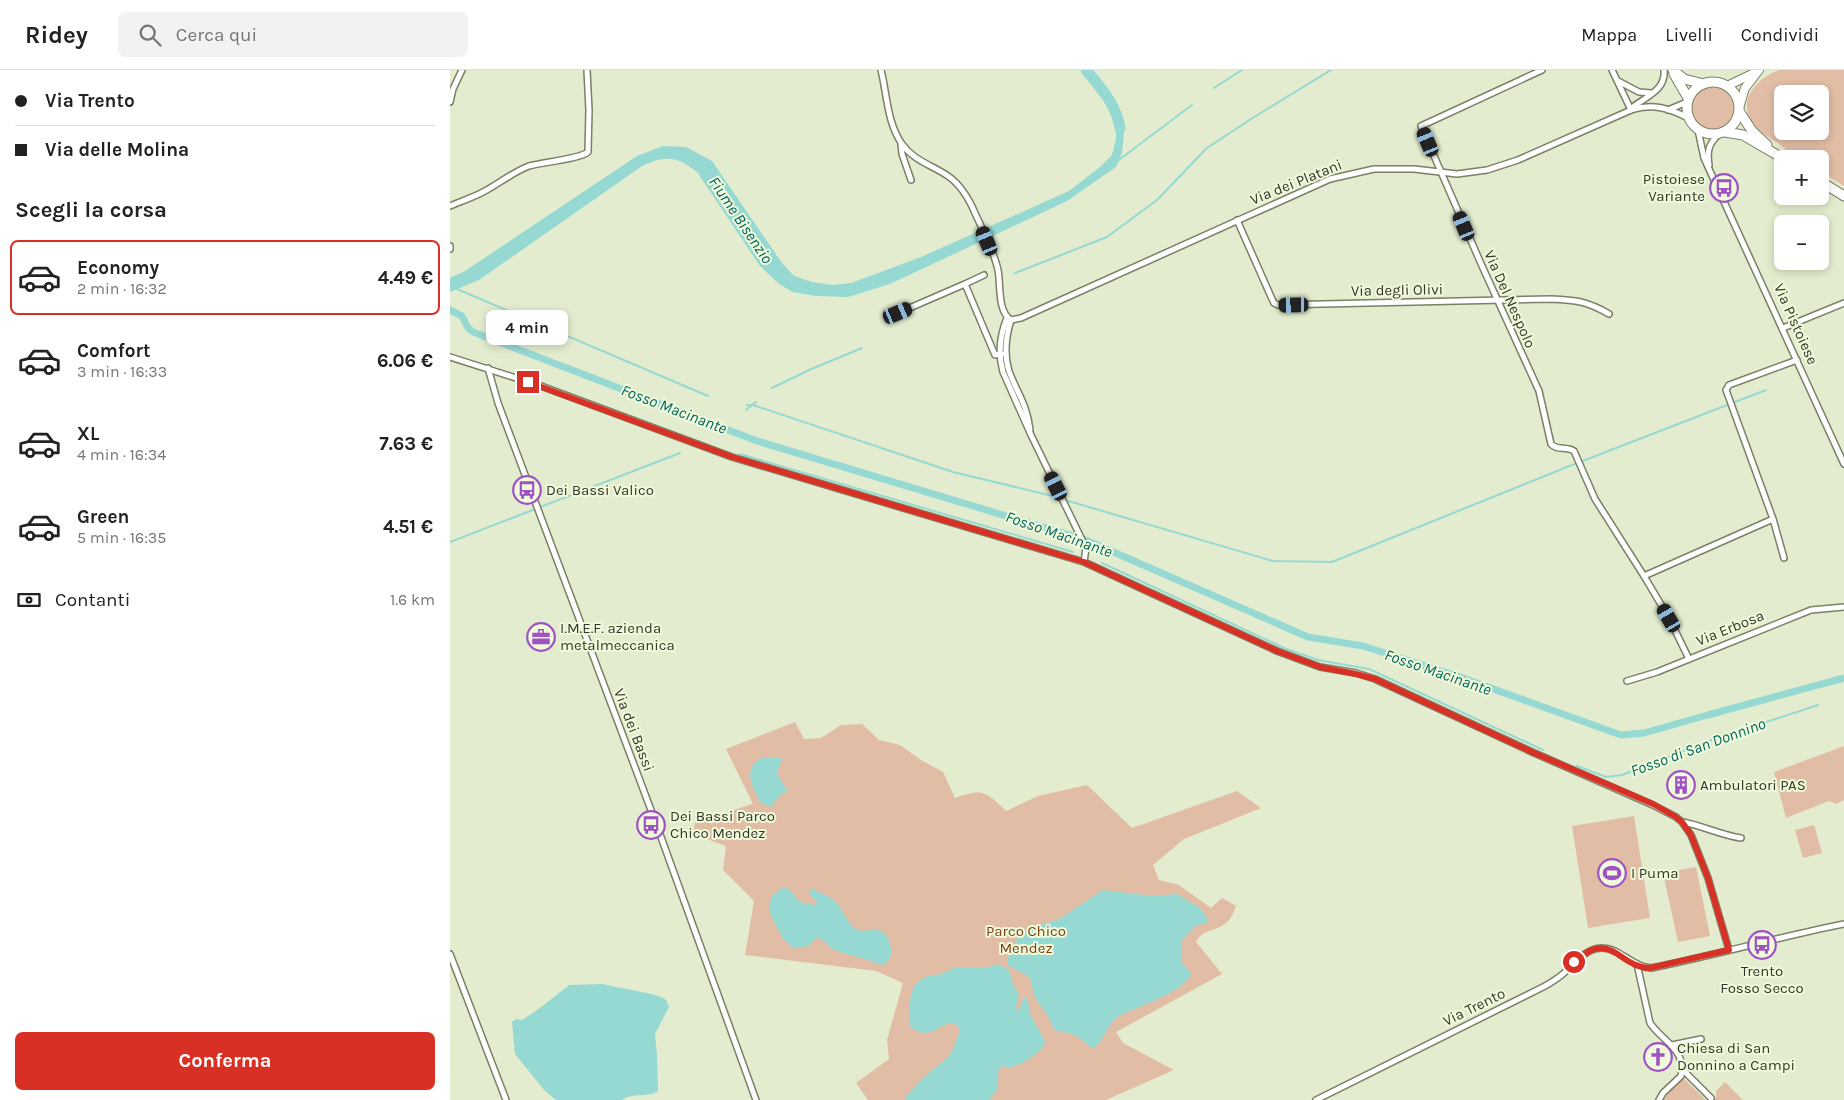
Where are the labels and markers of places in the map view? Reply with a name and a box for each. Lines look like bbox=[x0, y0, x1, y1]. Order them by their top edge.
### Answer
place label: Pistoiese Variante bbox=[1643, 170, 1705, 205]
bus stop icon: Pistoiese Variante bbox=[1709, 173, 1739, 203]
bus stop icon: Dei Bassi Valico bbox=[512, 475, 542, 505]
place label: Dei Bassi Valico bbox=[546, 481, 654, 499]
place label: I.M.E.F. azienda metalmeccanica bbox=[560, 619, 675, 654]
office icon: I.M.E.F. azienda metalmeccanica bbox=[526, 622, 556, 652]
building icon: Ambulatori PAS bbox=[1666, 770, 1696, 800]
place label: Ambulatori PAS bbox=[1700, 776, 1806, 794]
place label: Dei Bassi Parco Chico Mendez bbox=[670, 807, 775, 842]
bus stop icon: Dei Bassi Parco Chico Mendez bbox=[636, 810, 666, 840]
sports icon: I Puma bbox=[1597, 858, 1627, 888]
place label: I Puma bbox=[1631, 864, 1678, 882]
bus stop icon: Trento Fosso Secco bbox=[1747, 930, 1777, 960]
place label: Trento Fosso Secco bbox=[1720, 962, 1804, 997]
place label: Chiesa di San Donnino a Campi bbox=[1677, 1039, 1795, 1074]
church icon: Chiesa di San Donnino a Campi bbox=[1643, 1042, 1673, 1072]

